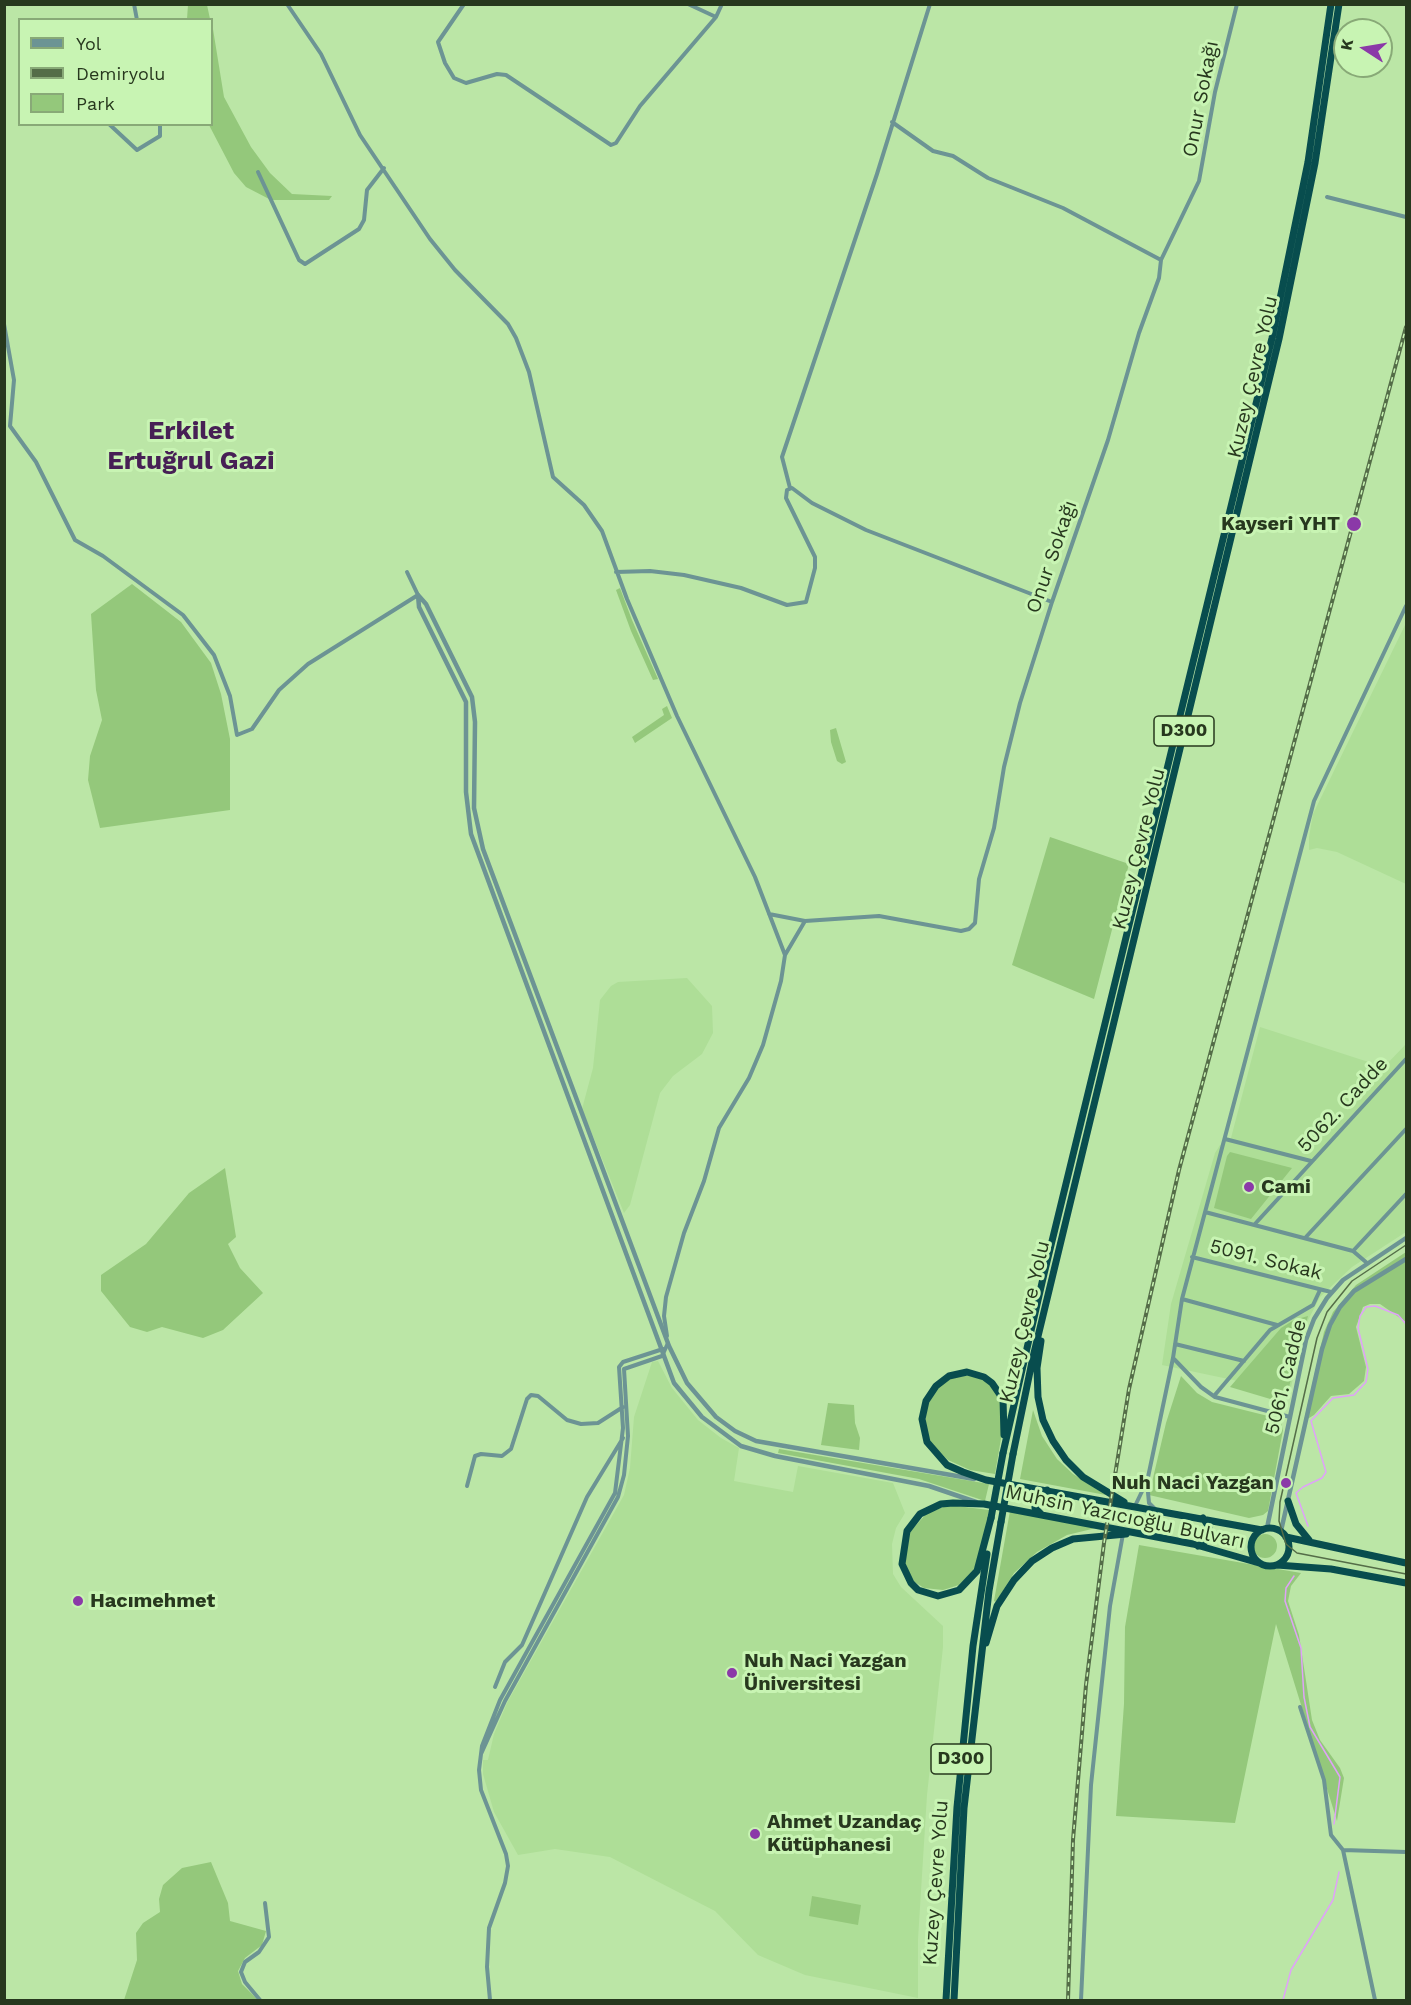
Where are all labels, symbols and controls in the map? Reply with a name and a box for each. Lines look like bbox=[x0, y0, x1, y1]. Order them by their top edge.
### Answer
legend bbox=[18, 18, 213, 126]
north arrow bbox=[1333, 18, 1393, 78]
text: Yol bbox=[76, 33, 101, 54]
text: K bbox=[1336, 37, 1357, 52]
street label: Onur Sokağı bbox=[1178, 39, 1224, 159]
text: Demiryolu bbox=[76, 63, 165, 84]
text: Park bbox=[76, 93, 115, 114]
street label: Kuzey Çevre Yolu bbox=[1223, 294, 1283, 460]
district label: Erkilet Ertuğrul Gazi bbox=[107, 415, 275, 476]
street label: Onur Sokağı bbox=[1021, 497, 1083, 617]
place label: Kayseri YHT bbox=[1221, 512, 1340, 536]
marker: Kayseri YHT bbox=[1345, 515, 1363, 533]
road number: D300 bbox=[1154, 716, 1214, 746]
street label: Kuzey Çevre Yolu bbox=[1107, 766, 1171, 932]
street label: 5062. Cadde bbox=[1293, 1052, 1393, 1158]
place label: Cami bbox=[1261, 1175, 1311, 1199]
marker: Cami bbox=[1242, 1180, 1256, 1194]
street label: 5091. Sokak bbox=[1207, 1234, 1325, 1286]
street label: Kuzey Çevre Yolu bbox=[995, 1239, 1055, 1405]
street label: 5061. Cadde bbox=[1260, 1317, 1312, 1437]
place label: Nuh Naci Yazgan bbox=[1111, 1471, 1274, 1495]
marker: Nuh Naci Yazgan bbox=[1279, 1476, 1293, 1490]
street label: Muhsin Yazıcıoğlu Bulvarı bbox=[1003, 1480, 1247, 1554]
place label: Hacımehmet bbox=[90, 1589, 215, 1613]
marker: Hacımehmet bbox=[71, 1594, 85, 1608]
place label: Nuh Naci Yazgan Üniversitesi bbox=[744, 1649, 907, 1696]
marker: Nuh Naci Yazgan Üniversitesi bbox=[725, 1666, 739, 1680]
road number: D300 bbox=[931, 1744, 991, 1774]
street label: Kuzey Çevre Yolu bbox=[918, 1800, 954, 1966]
place label: Ahmet Uzandaç Kütüphanesi bbox=[767, 1810, 922, 1857]
marker: Ahmet Uzandaç Kütüphanesi bbox=[748, 1827, 762, 1841]

